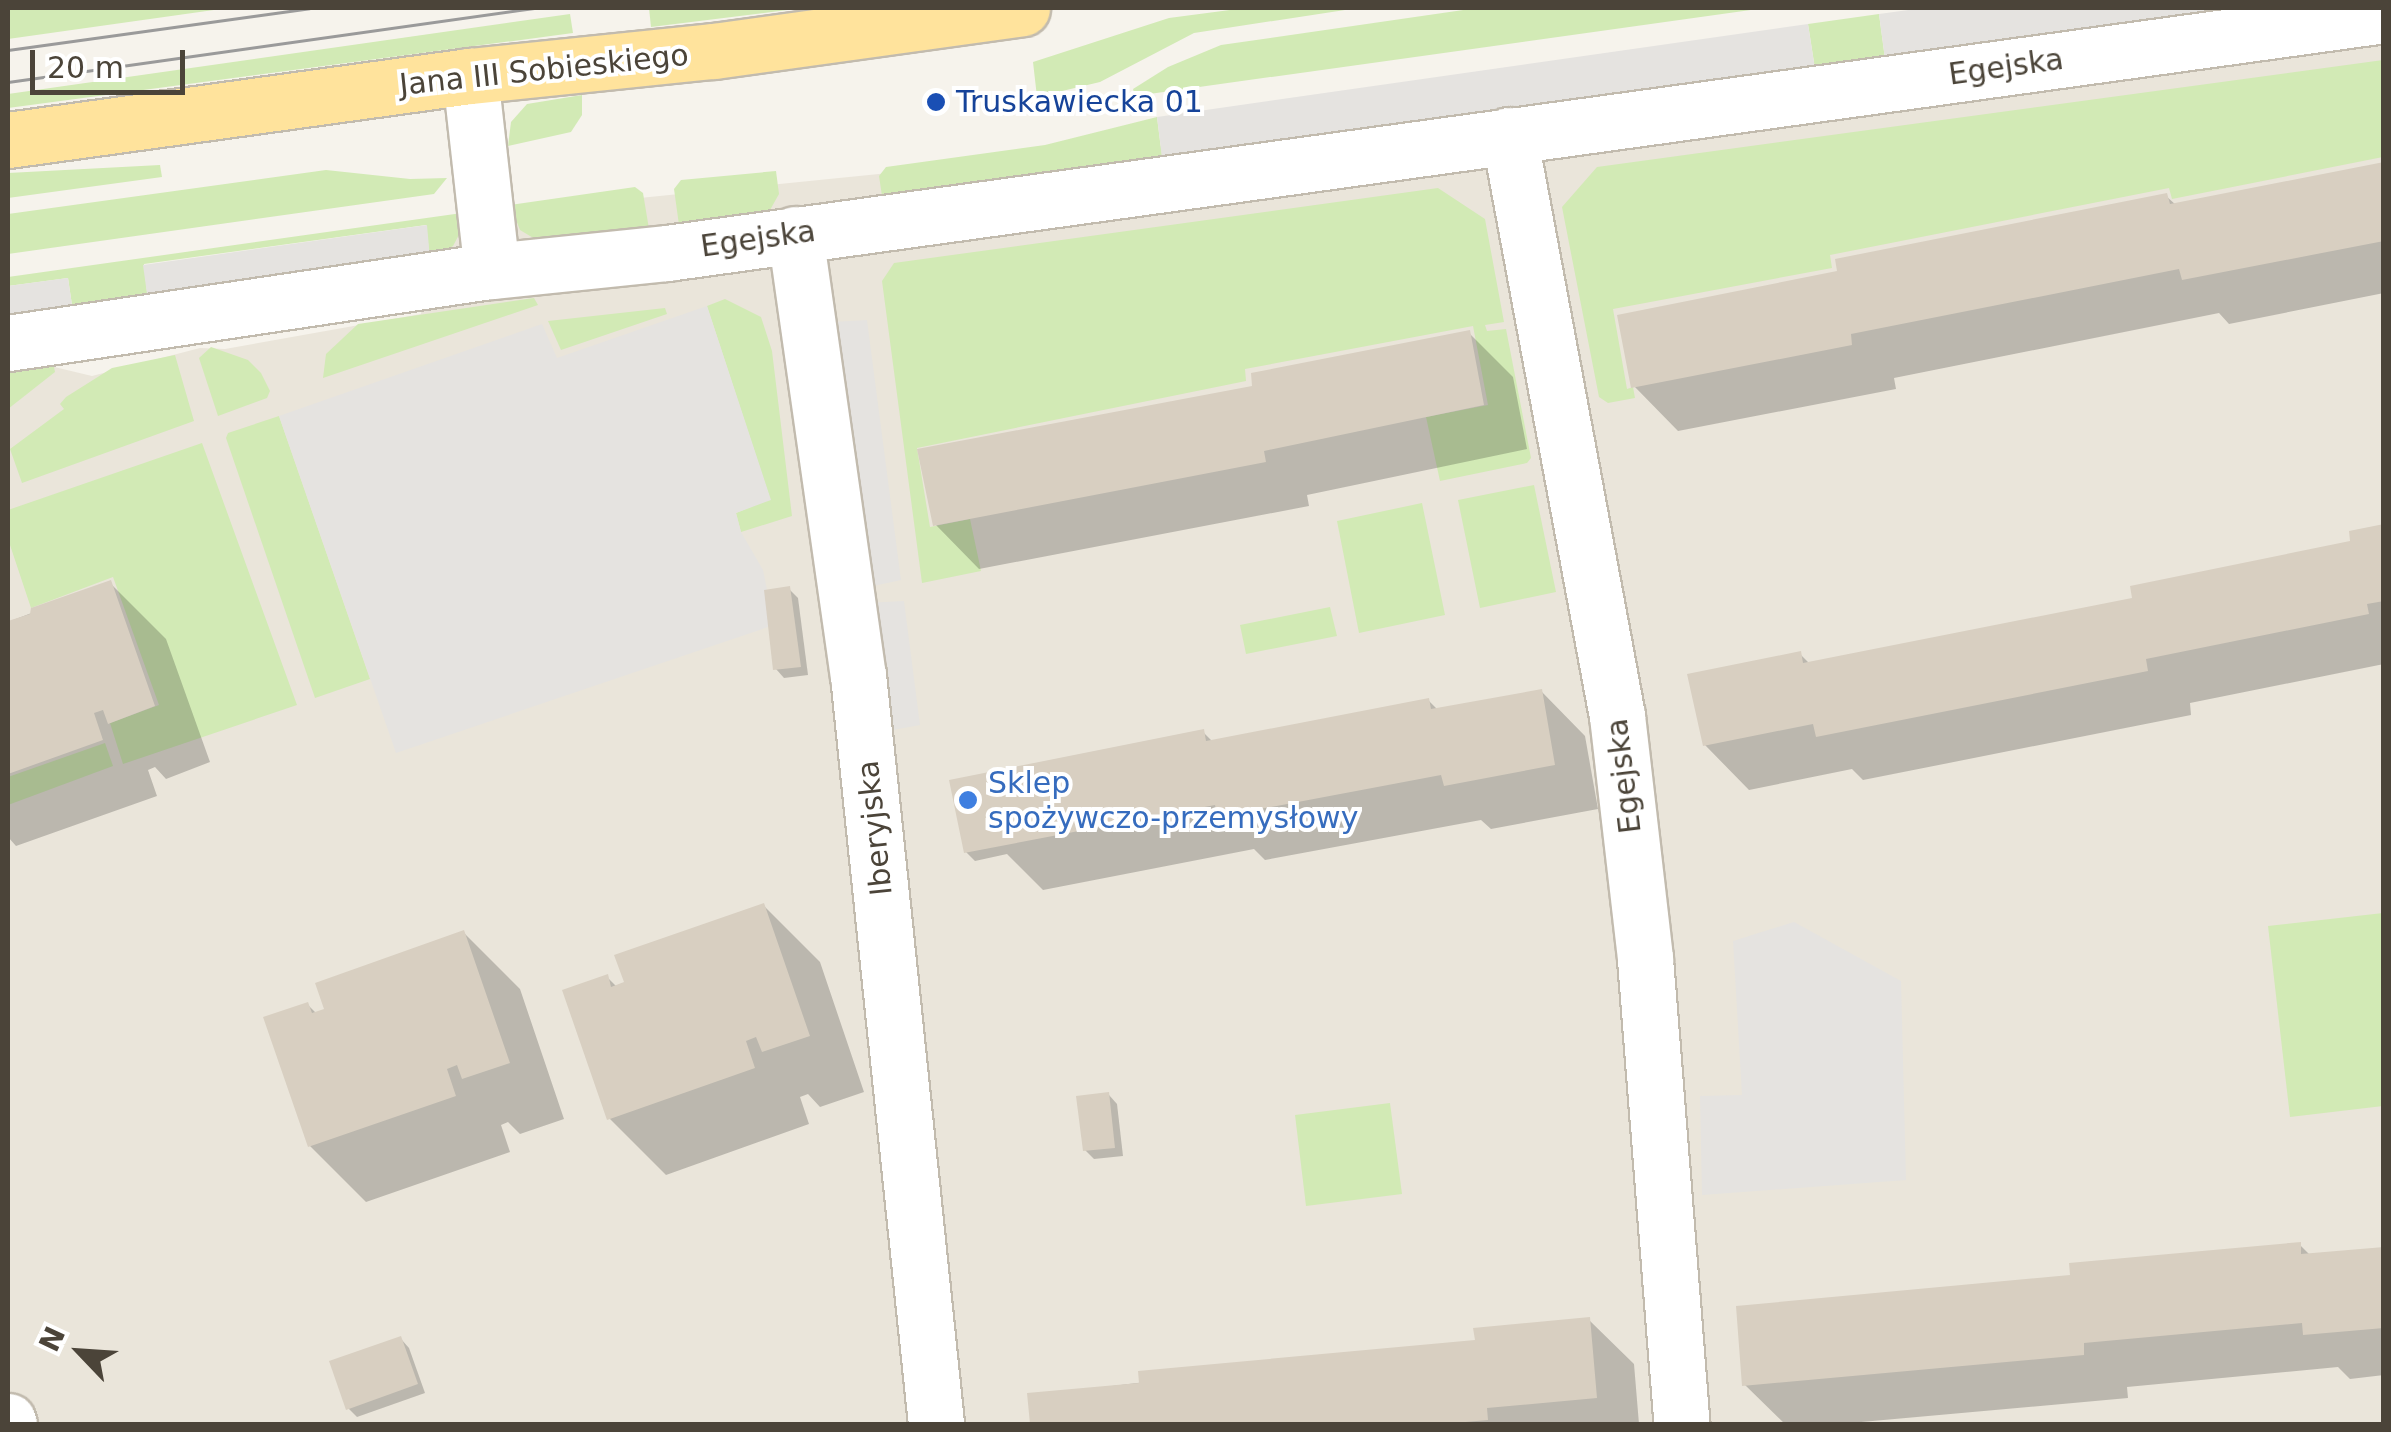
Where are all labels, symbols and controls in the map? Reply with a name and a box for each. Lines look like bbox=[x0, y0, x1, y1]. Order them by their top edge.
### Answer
scale bar bbox=[35, 30, 190, 92]
street label: Jana III Sobieskiego bbox=[398, 37, 690, 103]
street label: Egejska bbox=[1946, 41, 2066, 93]
text: 20 m bbox=[47, 50, 124, 85]
place label: Truskawiecka 01 bbox=[956, 84, 1203, 120]
marker: Truskawiecka 01 bbox=[925, 91, 947, 113]
street label: Egejska bbox=[698, 213, 818, 265]
street label: Egejska bbox=[1599, 716, 1649, 836]
street label: Iberyjska bbox=[850, 759, 900, 897]
place label: Sklep spożywczo-przemysłowy bbox=[988, 765, 1358, 836]
marker: Sklep spożywczo-przemysłowy bbox=[957, 789, 979, 811]
north arrow bbox=[30, 1302, 130, 1402]
text: N bbox=[32, 1322, 72, 1357]

